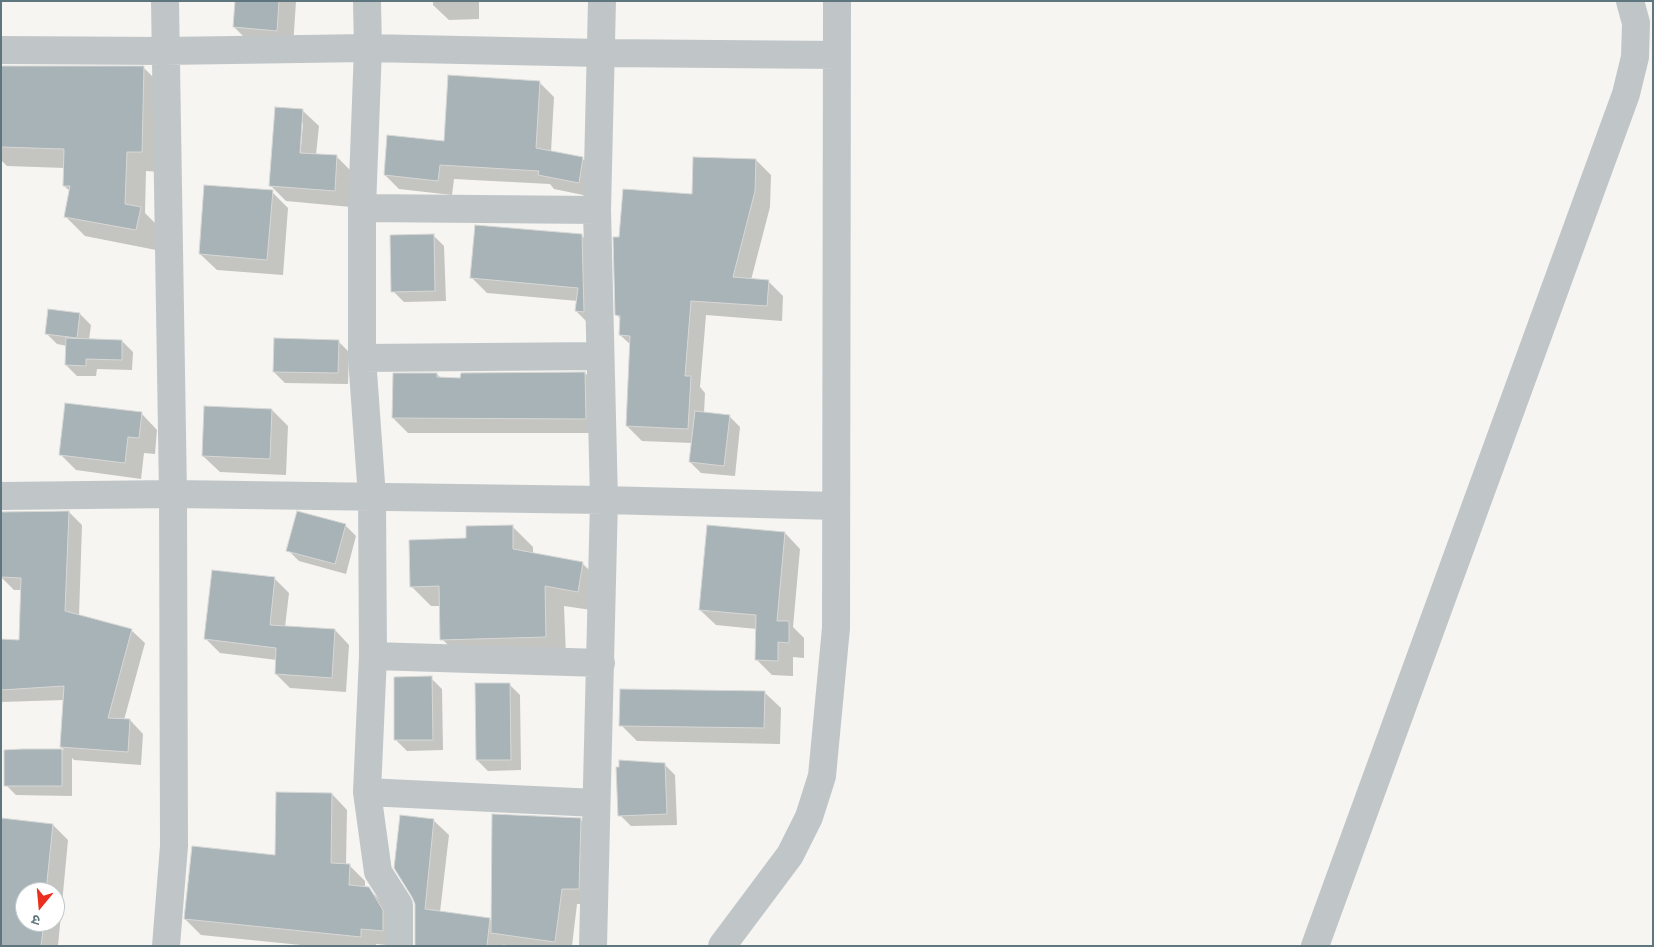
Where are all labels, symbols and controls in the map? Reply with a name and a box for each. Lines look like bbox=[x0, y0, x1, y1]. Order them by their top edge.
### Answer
north arrow bbox=[15, 882, 65, 932]
text: उ bbox=[29, 910, 43, 932]

